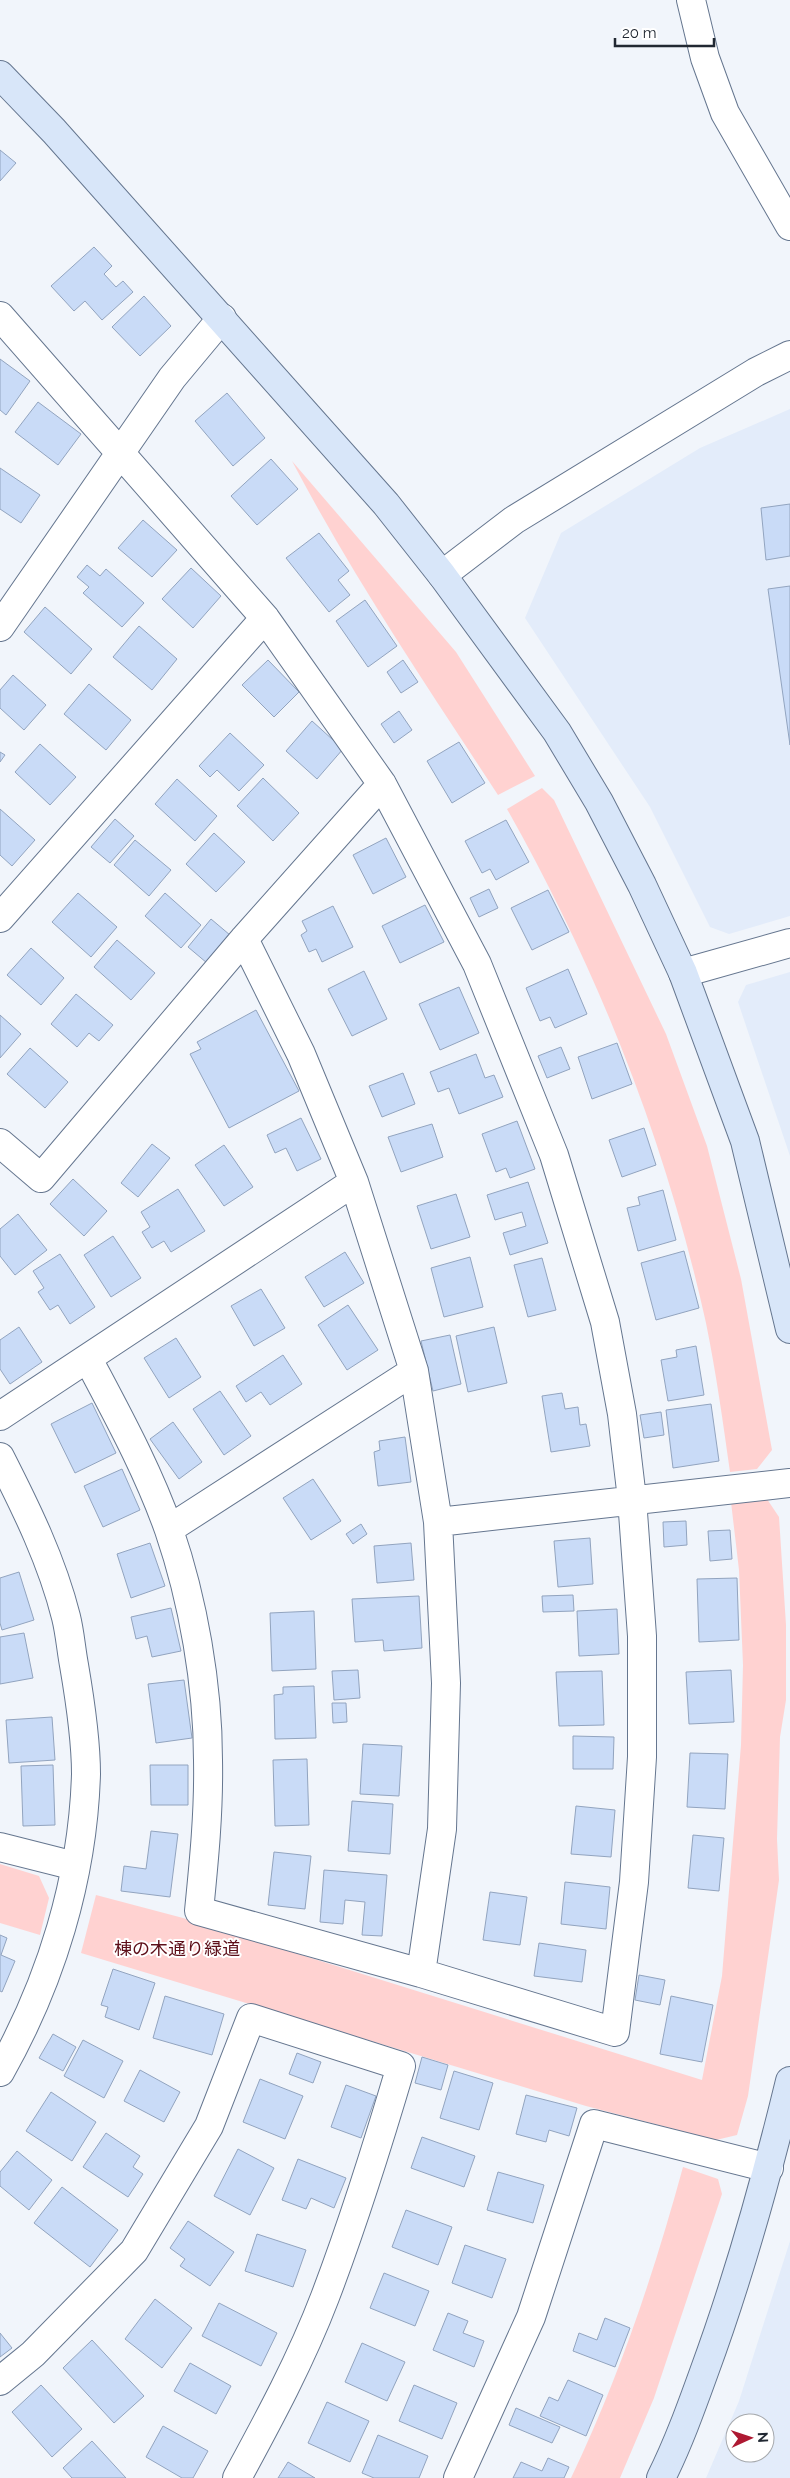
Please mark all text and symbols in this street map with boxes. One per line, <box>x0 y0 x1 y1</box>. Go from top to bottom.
scale bar <box>615 15 714 47</box>
text: 20 m <box>622 24 657 42</box>
park label: 棟の木通り緑道 <box>114 1938 240 1959</box>
north arrow <box>725 2413 775 2463</box>
text: N <box>755 2432 771 2443</box>

